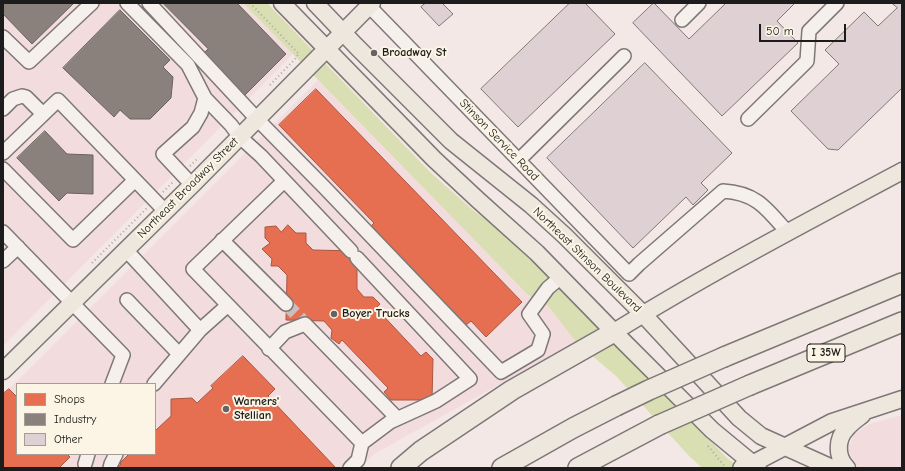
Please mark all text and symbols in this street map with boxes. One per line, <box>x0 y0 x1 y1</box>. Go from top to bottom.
scale bar <box>761 16 848 42</box>
text: 50 m <box>766 24 794 38</box>
place label: Broadway St <box>382 46 446 60</box>
marker: Broadway St <box>369 48 379 58</box>
street label: Stinson Service Road <box>456 96 542 184</box>
street label: Northeast Broadway Street <box>134 134 242 242</box>
street label: Northeast Stinson Boulevard <box>530 204 644 316</box>
place label: Boyer Trucks <box>342 307 410 321</box>
marker: Boyer Trucks <box>329 309 339 319</box>
road number: I 35W <box>807 344 845 362</box>
legend <box>16 383 156 455</box>
text: Shops <box>54 392 85 406</box>
place label: Warners' Stellian <box>234 395 279 423</box>
marker: Warners' Stellian <box>221 404 231 414</box>
text: Industry <box>54 412 96 426</box>
text: Other <box>54 432 82 446</box>

